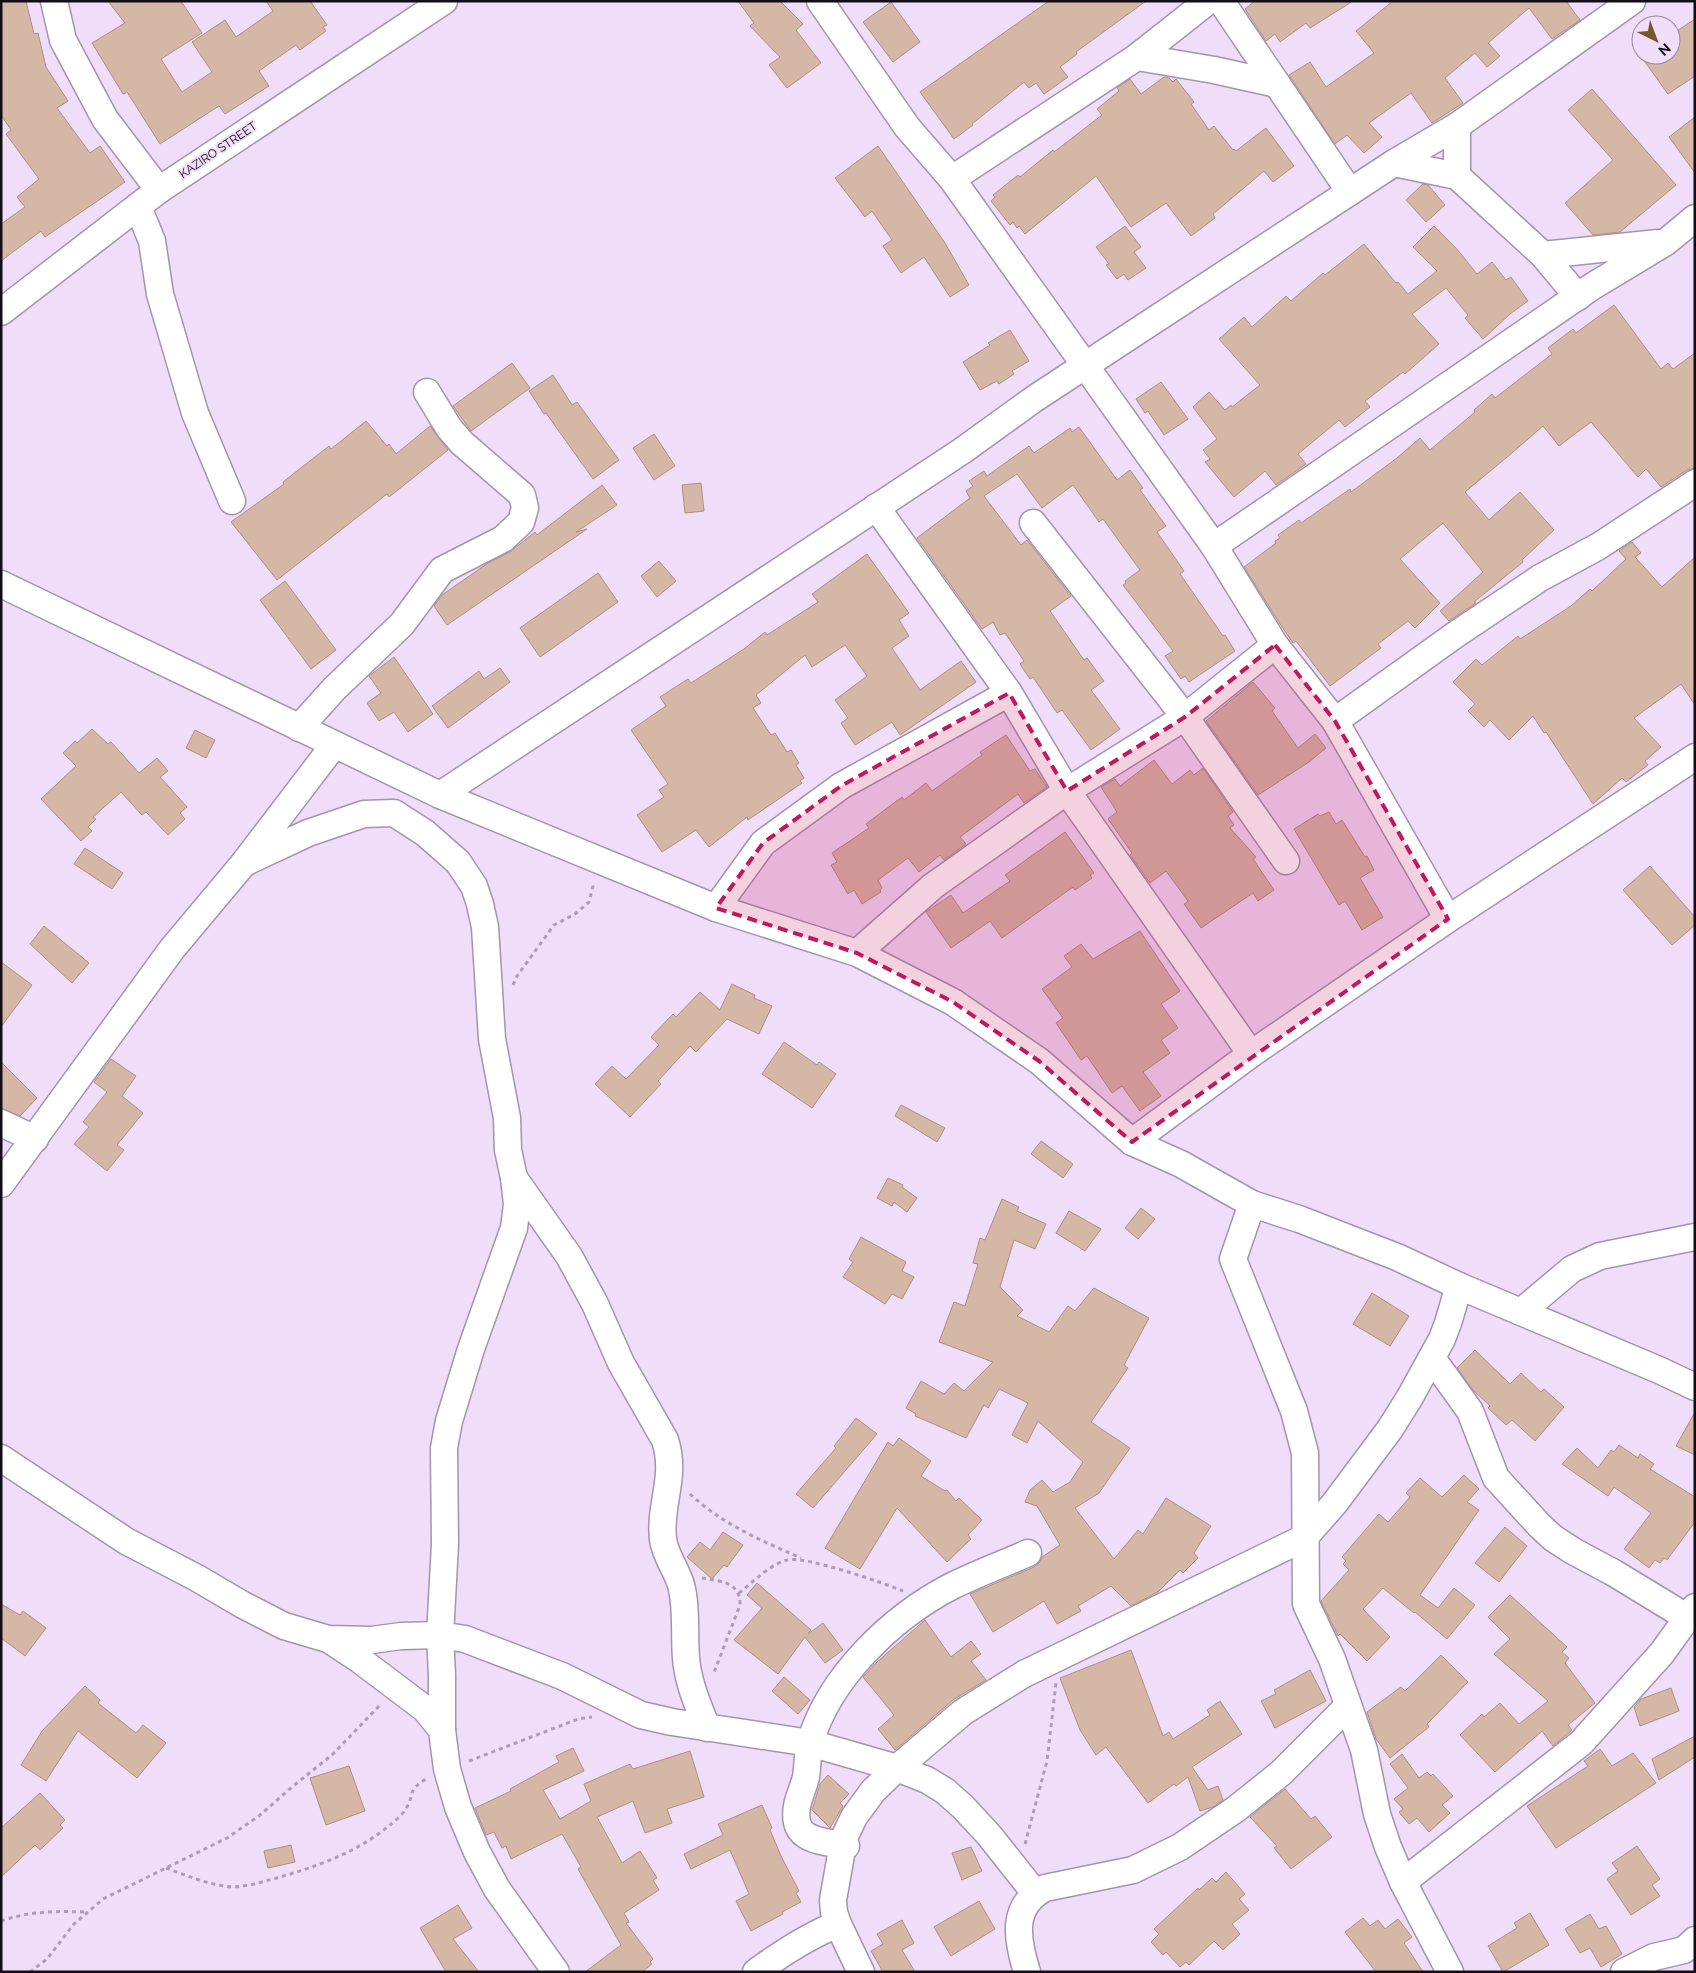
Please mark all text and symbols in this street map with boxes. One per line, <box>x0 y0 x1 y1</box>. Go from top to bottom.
north arrow <box>1631 15 1681 65</box>
text: N <box>1655 40 1674 59</box>
street label: KAZIRO STREET <box>177 118 260 181</box>

